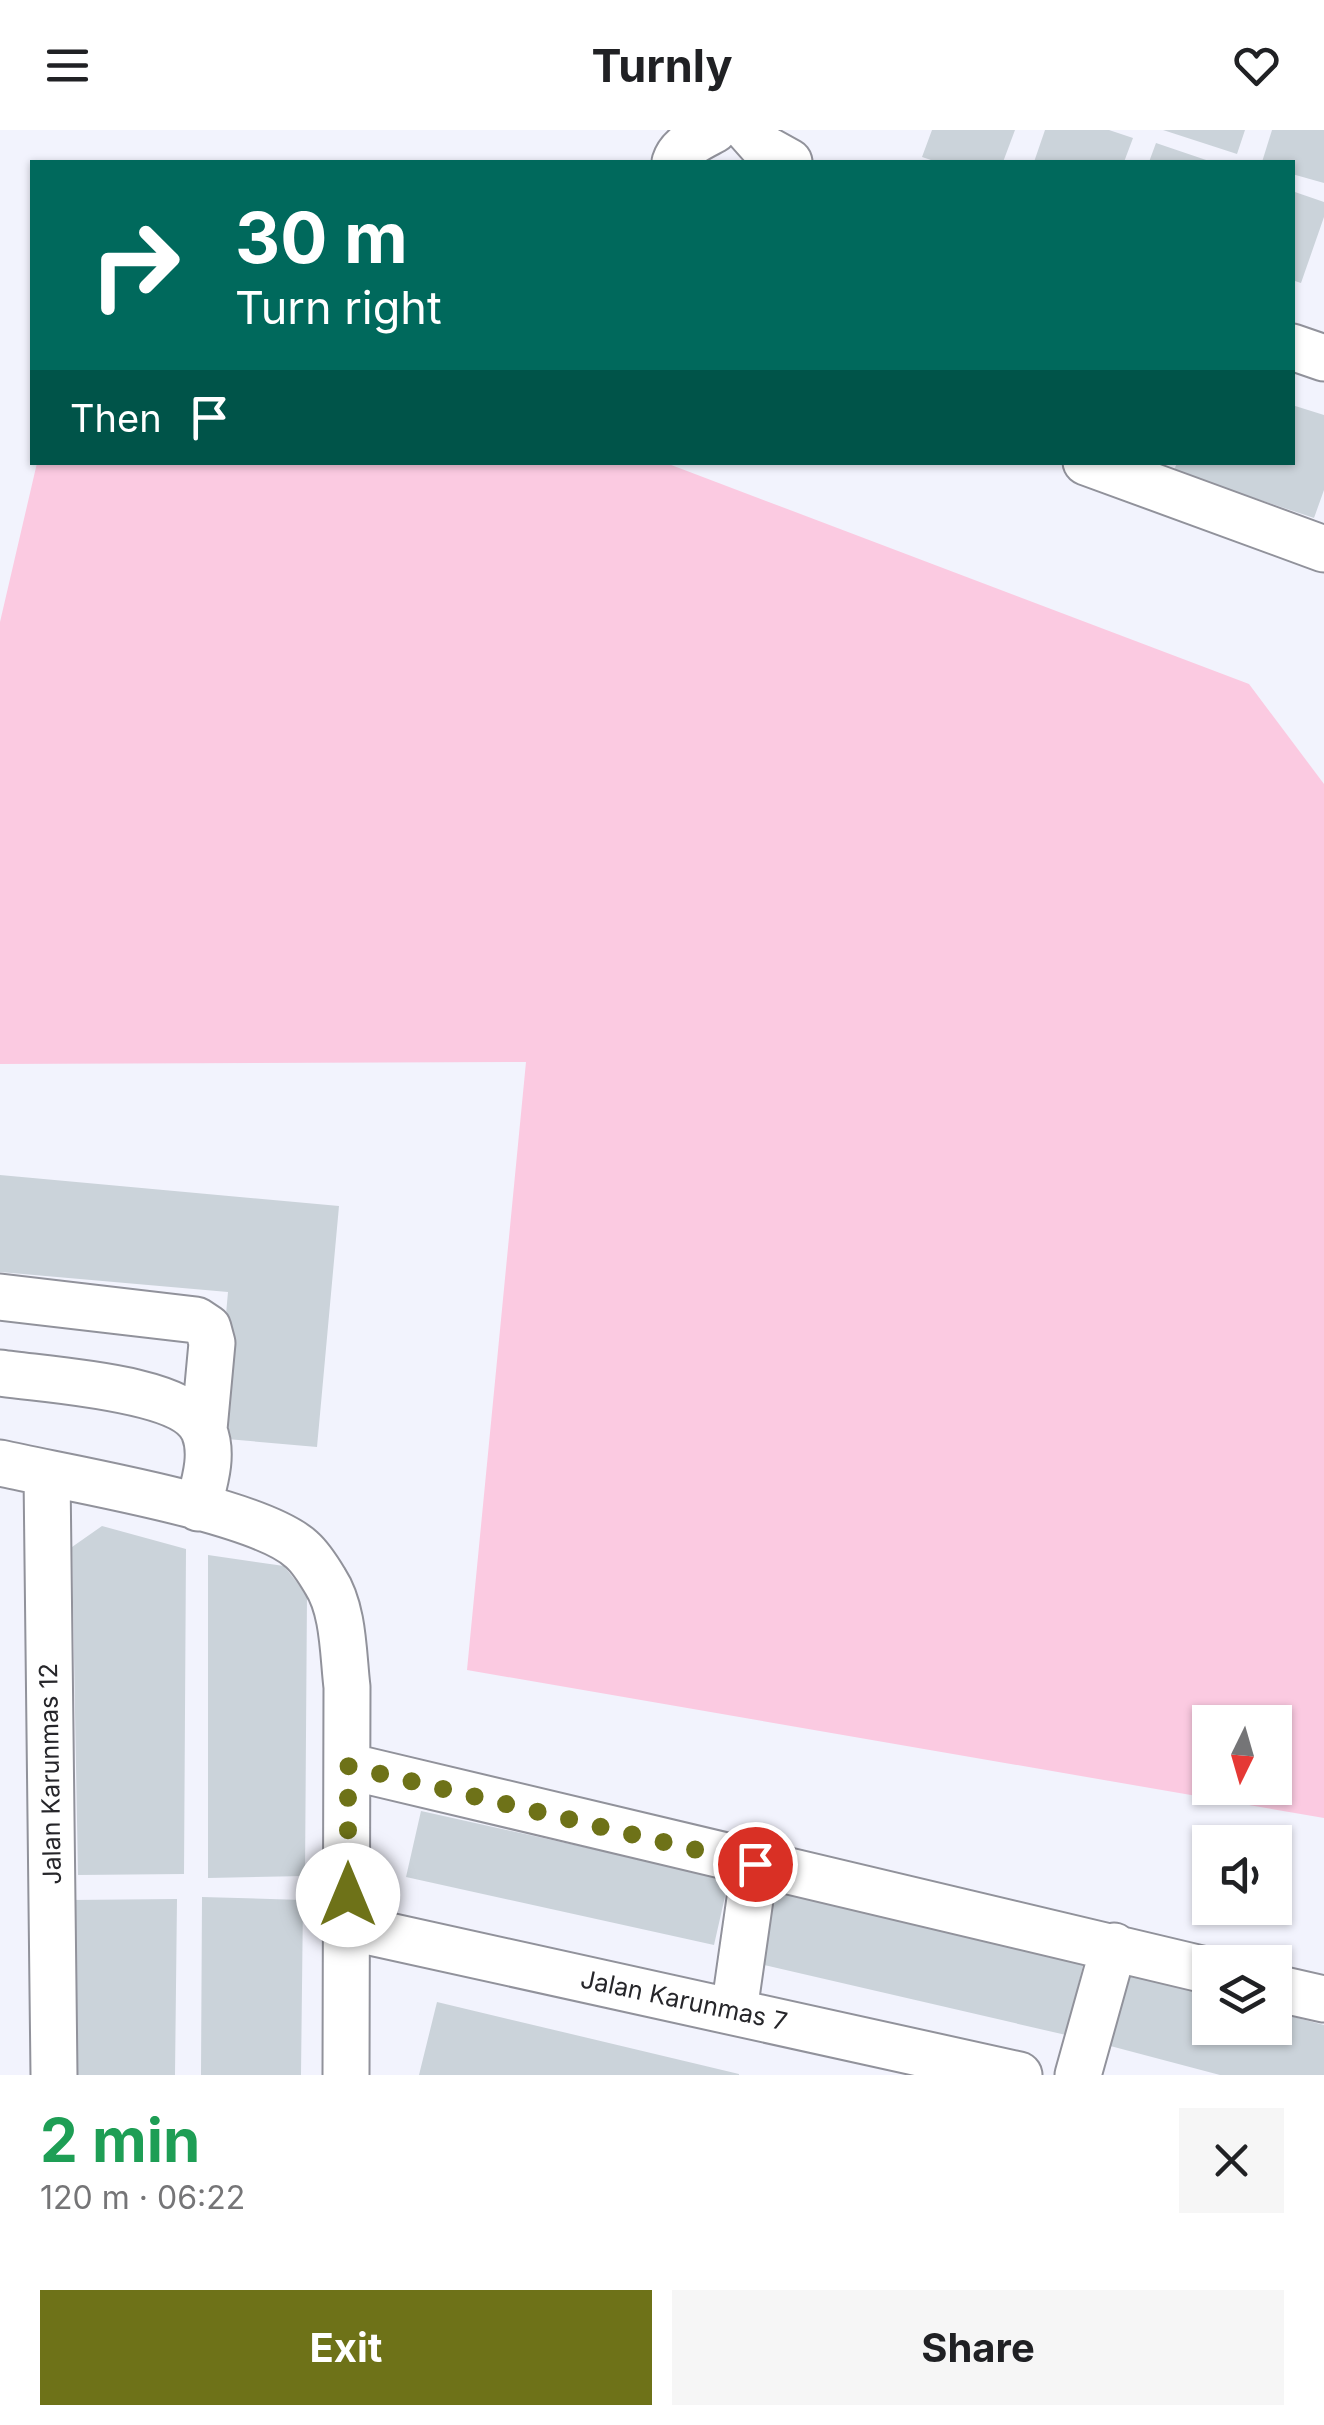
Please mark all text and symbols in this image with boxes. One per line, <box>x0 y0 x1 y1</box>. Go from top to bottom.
icon: menu <box>40 38 95 93</box>
text: Turnly <box>591 38 733 93</box>
icon: heart <box>1229 38 1284 93</box>
text: 30 m <box>235 195 408 280</box>
icon: right <box>70 200 200 330</box>
text: Turn right <box>235 280 442 335</box>
icon: arrive <box>182 390 237 445</box>
text: Then <box>70 395 162 441</box>
street label: Jalan Karunmas 12 <box>33 1663 67 1885</box>
north arrow <box>1192 1705 1292 1805</box>
map controls <box>1192 1705 1292 2045</box>
pin <box>713 1822 798 1907</box>
button: sound <box>1192 1825 1292 1925</box>
icon: arrive <box>728 1837 783 1892</box>
position arrow <box>296 1843 400 1947</box>
button: layers <box>1192 1945 1292 2045</box>
street label: Jalan Karunmas 7 <box>578 1963 790 2037</box>
text: 2 min <box>40 2104 200 2176</box>
button: close <box>1179 2108 1284 2213</box>
text: 120 m · 06:22 <box>40 2178 245 2217</box>
button: Exit <box>40 2290 652 2405</box>
button: Share <box>672 2290 1284 2405</box>

